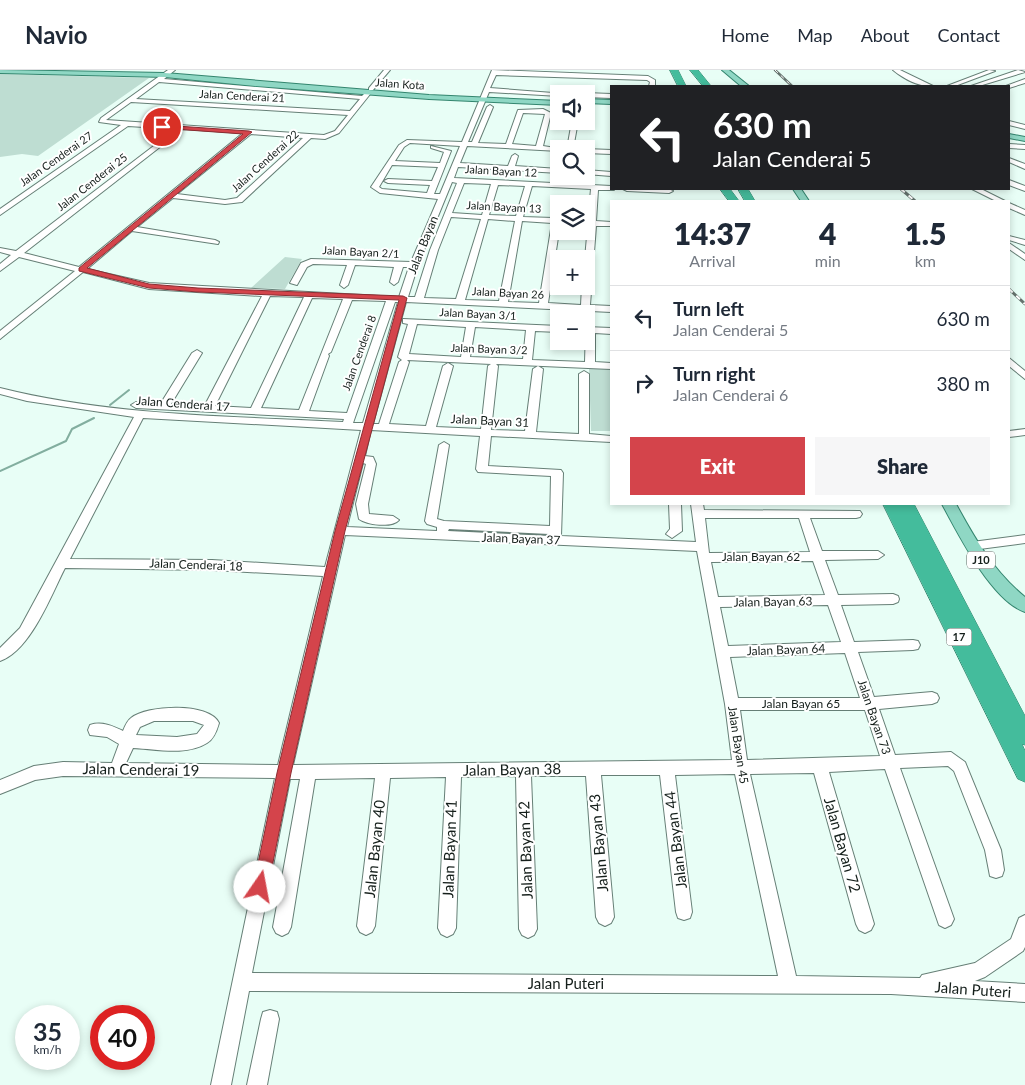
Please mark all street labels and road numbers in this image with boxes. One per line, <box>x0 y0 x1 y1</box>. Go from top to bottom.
street label: Jalan Kota <box>375 75 425 92</box>
street label: Jalan Cenderai 21 <box>199 87 285 104</box>
street label: Jalan Cenderai 22 <box>228 127 301 194</box>
street label: Jalan Cenderai 27 <box>17 129 95 188</box>
street label: Jalan Cenderai 25 <box>54 150 129 213</box>
street label: Jalan Bayan 12 <box>465 162 537 179</box>
street label: Jalan Bayam 13 <box>466 198 542 215</box>
street label: Jalan Bayan <box>404 213 441 276</box>
street label: Jalan Bayan 2/1 <box>322 243 400 260</box>
street label: Jalan Bayan 26 <box>472 284 544 301</box>
street label: Jalan Bayan 3/1 <box>439 305 517 322</box>
street label: Jalan Cenderai 8 <box>339 313 378 392</box>
street label: Jalan Bayan 3/2 <box>450 341 528 356</box>
street label: Jalan Cenderai 17 <box>136 393 230 414</box>
street label: Jalan Bayan 31 <box>450 411 530 430</box>
street label: Jalan Bayan 37 <box>481 530 561 547</box>
street label: Jalan Bayan 62 <box>722 549 800 564</box>
road number: J10 <box>967 552 995 568</box>
street label: Jalan Cenderai 18 <box>149 555 243 574</box>
street label: Jalan Bayan 63 <box>734 593 812 610</box>
road number: 17 <box>946 628 972 646</box>
street label: Jalan Bayan 64 <box>746 641 826 658</box>
street label: Jalan Bayan 73 <box>855 677 894 756</box>
street label: Jalan Bayan 65 <box>762 696 840 711</box>
street label: Jalan Bayan 45 <box>725 705 752 785</box>
street label: Jalan Cenderai 19 <box>82 759 200 779</box>
street label: Jalan Bayan 38 <box>463 759 561 779</box>
street label: Jalan Bayan 44 <box>660 790 690 890</box>
street label: Jalan Bayan 43 <box>585 793 611 893</box>
street label: Jalan Bayan 72 <box>821 795 865 894</box>
street label: Jalan Bayan 40 <box>360 799 388 899</box>
street label: Jalan Bayan 41 <box>438 800 460 898</box>
street label: Jalan Bayan 42 <box>514 801 536 899</box>
street label: Jalan Puteri <box>528 974 604 992</box>
street label: Jalan Puteri <box>934 977 1012 1001</box>

